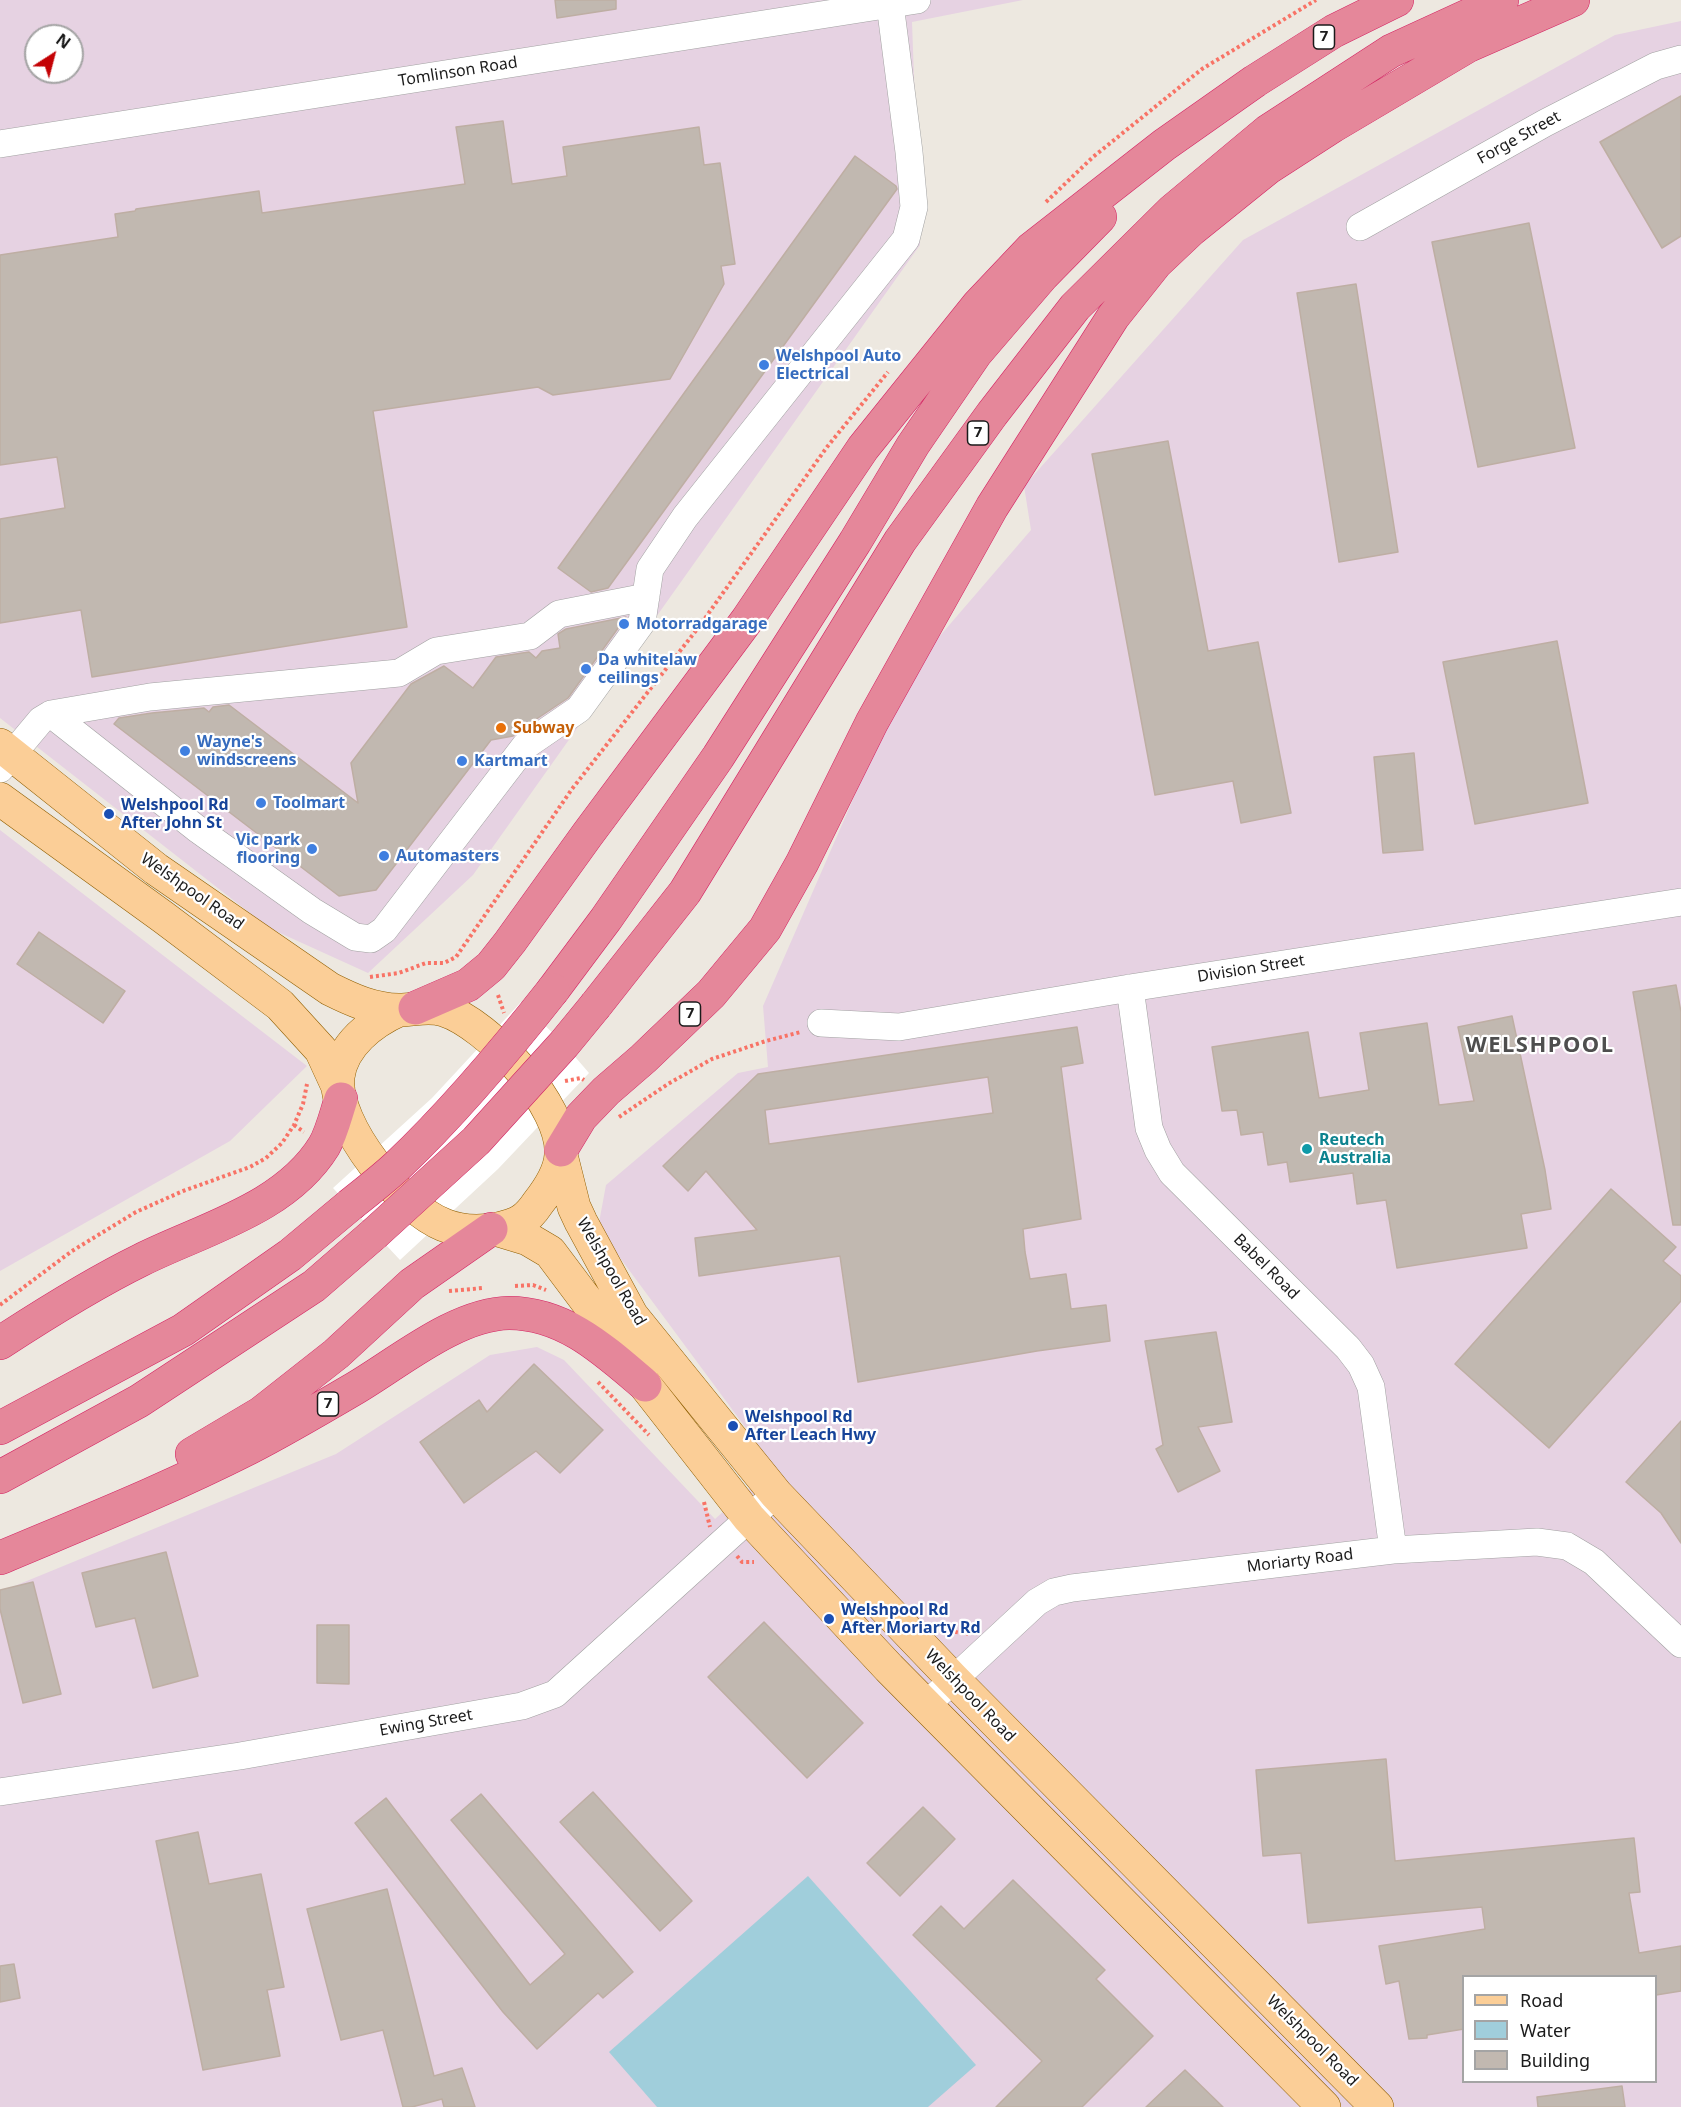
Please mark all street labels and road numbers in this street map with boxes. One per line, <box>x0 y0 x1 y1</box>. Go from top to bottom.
road number: 7 <box>1314 25 1334 49</box>
street label: Tomlinson Road <box>397 53 519 91</box>
street label: Forge Street <box>1474 107 1564 169</box>
road number: 7 <box>968 421 988 445</box>
street label: Welshpool Road <box>137 849 247 935</box>
street label: Division Street <box>1196 951 1306 987</box>
road number: 7 <box>680 1002 700 1026</box>
street label: Welshpool Road <box>572 1215 650 1329</box>
street label: Babel Road <box>1229 1230 1303 1304</box>
road number: 7 <box>318 1392 338 1416</box>
street label: Moriarty Road <box>1246 1545 1354 1577</box>
street label: Welshpool Road <box>921 1646 1019 1746</box>
street label: Ewing Street <box>378 1705 474 1741</box>
street label: Welshpool Road <box>1262 1991 1362 2091</box>

